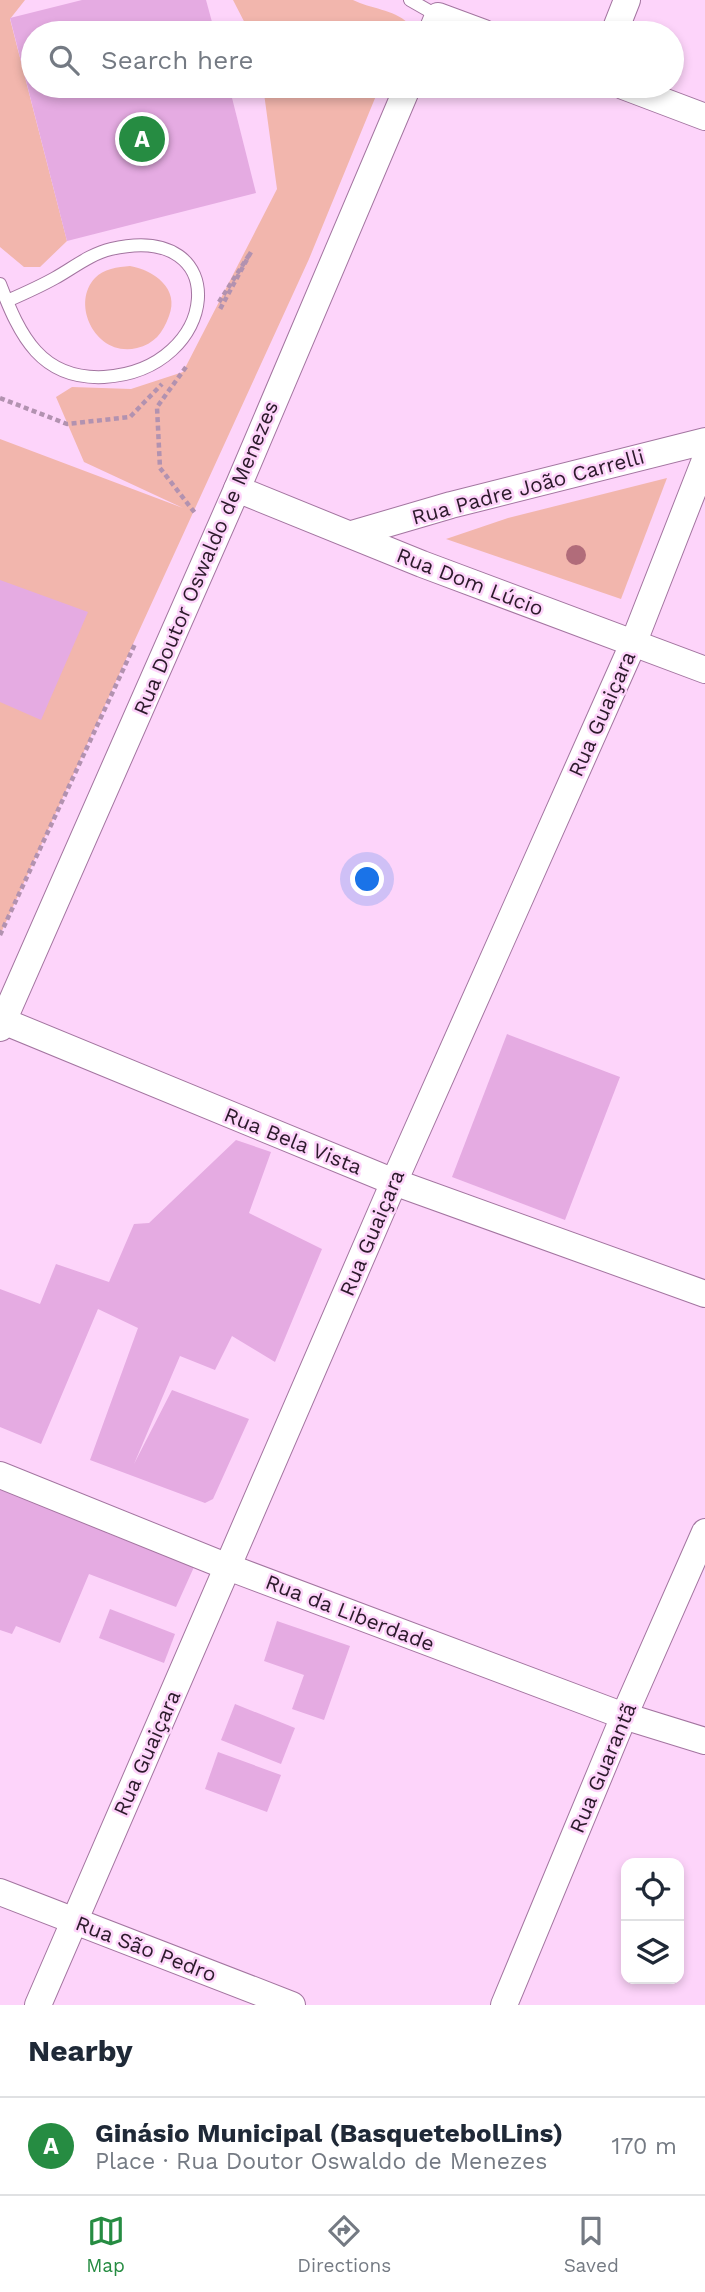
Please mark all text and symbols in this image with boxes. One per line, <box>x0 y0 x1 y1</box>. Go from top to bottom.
search box <box>21 21 684 98</box>
icon: search <box>45 41 83 79</box>
text: Search here <box>101 45 253 75</box>
pin: A <box>119 113 165 165</box>
street label: Rua Doutor Oswaldo de Menezes <box>128 397 283 719</box>
street label: Rua Padre João Carrelli <box>409 443 647 530</box>
street label: Rua Dom Lúcio <box>393 542 547 621</box>
street label: Rua Guaiçara <box>563 647 640 780</box>
your location <box>350 862 384 896</box>
street label: Rua Bela Vista <box>221 1102 366 1180</box>
street label: Rua Guaiçara <box>334 1166 409 1300</box>
street label: Rua da Liberdade <box>262 1569 438 1656</box>
street label: Rua Guaiçara <box>108 1686 185 1819</box>
street label: Rua Guarantã <box>564 1699 641 1837</box>
map controls <box>621 1858 684 1984</box>
button: locate <box>621 1858 684 1921</box>
street label: Rua São Pedro <box>72 1910 220 1987</box>
button: layers <box>621 1921 684 1984</box>
text: Nearby <box>28 2033 133 2068</box>
text: Ginásio Municipal (BasquetebolLins) <box>95 2118 563 2148</box>
text: A <box>43 2133 59 2160</box>
text: 170 m <box>612 2133 677 2160</box>
text: Place · Rua Doutor Oswaldo de Menezes <box>95 2148 547 2175</box>
tab: Map <box>86 2212 125 2277</box>
tab: Directions <box>297 2212 391 2277</box>
tab: Saved <box>564 2212 619 2277</box>

